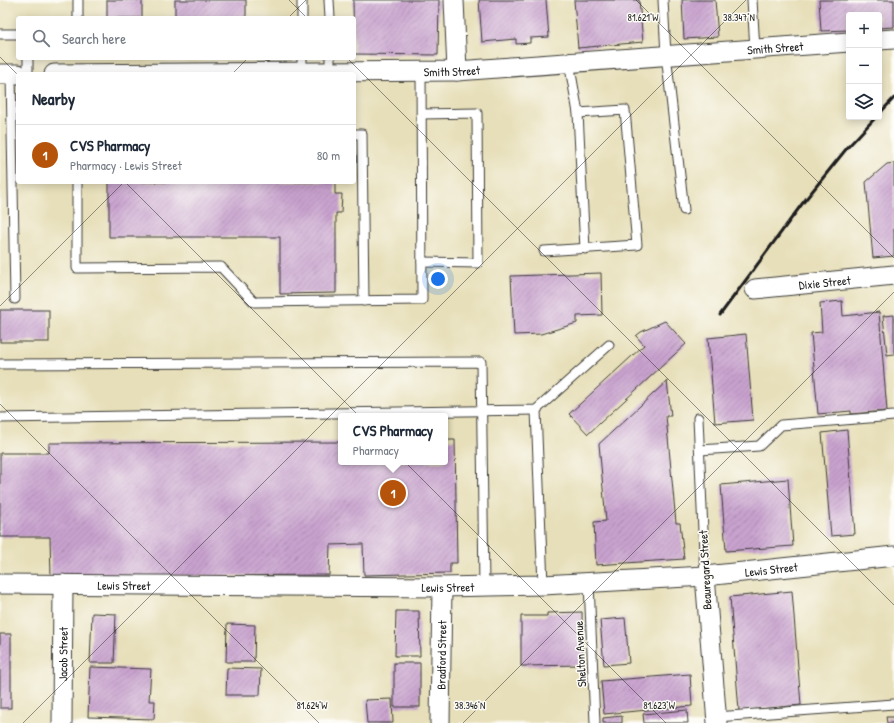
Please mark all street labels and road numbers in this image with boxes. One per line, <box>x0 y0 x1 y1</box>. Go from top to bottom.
street label: Smith Street <box>746 37 805 58</box>
street label: Smith Street <box>424 61 482 80</box>
street label: Dixie Street <box>798 271 852 293</box>
street label: Beauregard Street <box>694 529 716 610</box>
street label: Lewis Street <box>744 558 799 580</box>
street label: Lewis Street <box>97 576 151 594</box>
street label: Lewis Street <box>421 578 475 596</box>
street label: Bradford Street <box>432 619 450 690</box>
street label: Shelton Avenue <box>570 620 590 687</box>
street label: Jacob Street <box>54 626 71 681</box>

